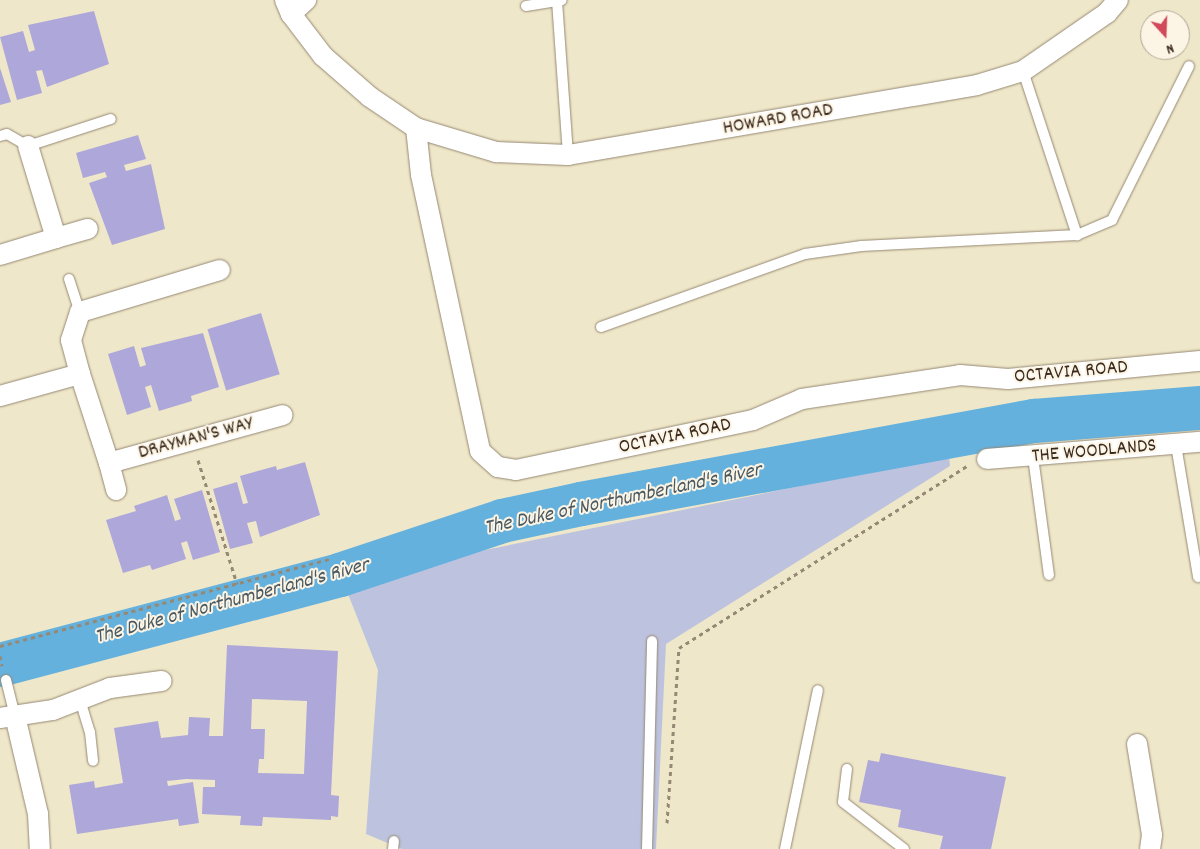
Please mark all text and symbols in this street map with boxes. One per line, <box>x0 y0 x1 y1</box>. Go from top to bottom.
north arrow <box>1140 10 1190 60</box>
text: N <box>1163 38 1176 59</box>
street label: HOWARD ROAD <box>721 99 835 141</box>
street label: OCTAVIA ROAD <box>1013 356 1129 390</box>
street label: DRAYMAN'S WAY <box>136 412 256 466</box>
street label: OCTAVIA ROAD <box>617 413 733 461</box>
street label: THE WOODLANDS <box>1031 435 1157 469</box>
water label: The Duke of Northumberland's River <box>482 458 764 542</box>
water label: The Duke of Northumberland's River <box>92 553 372 651</box>

